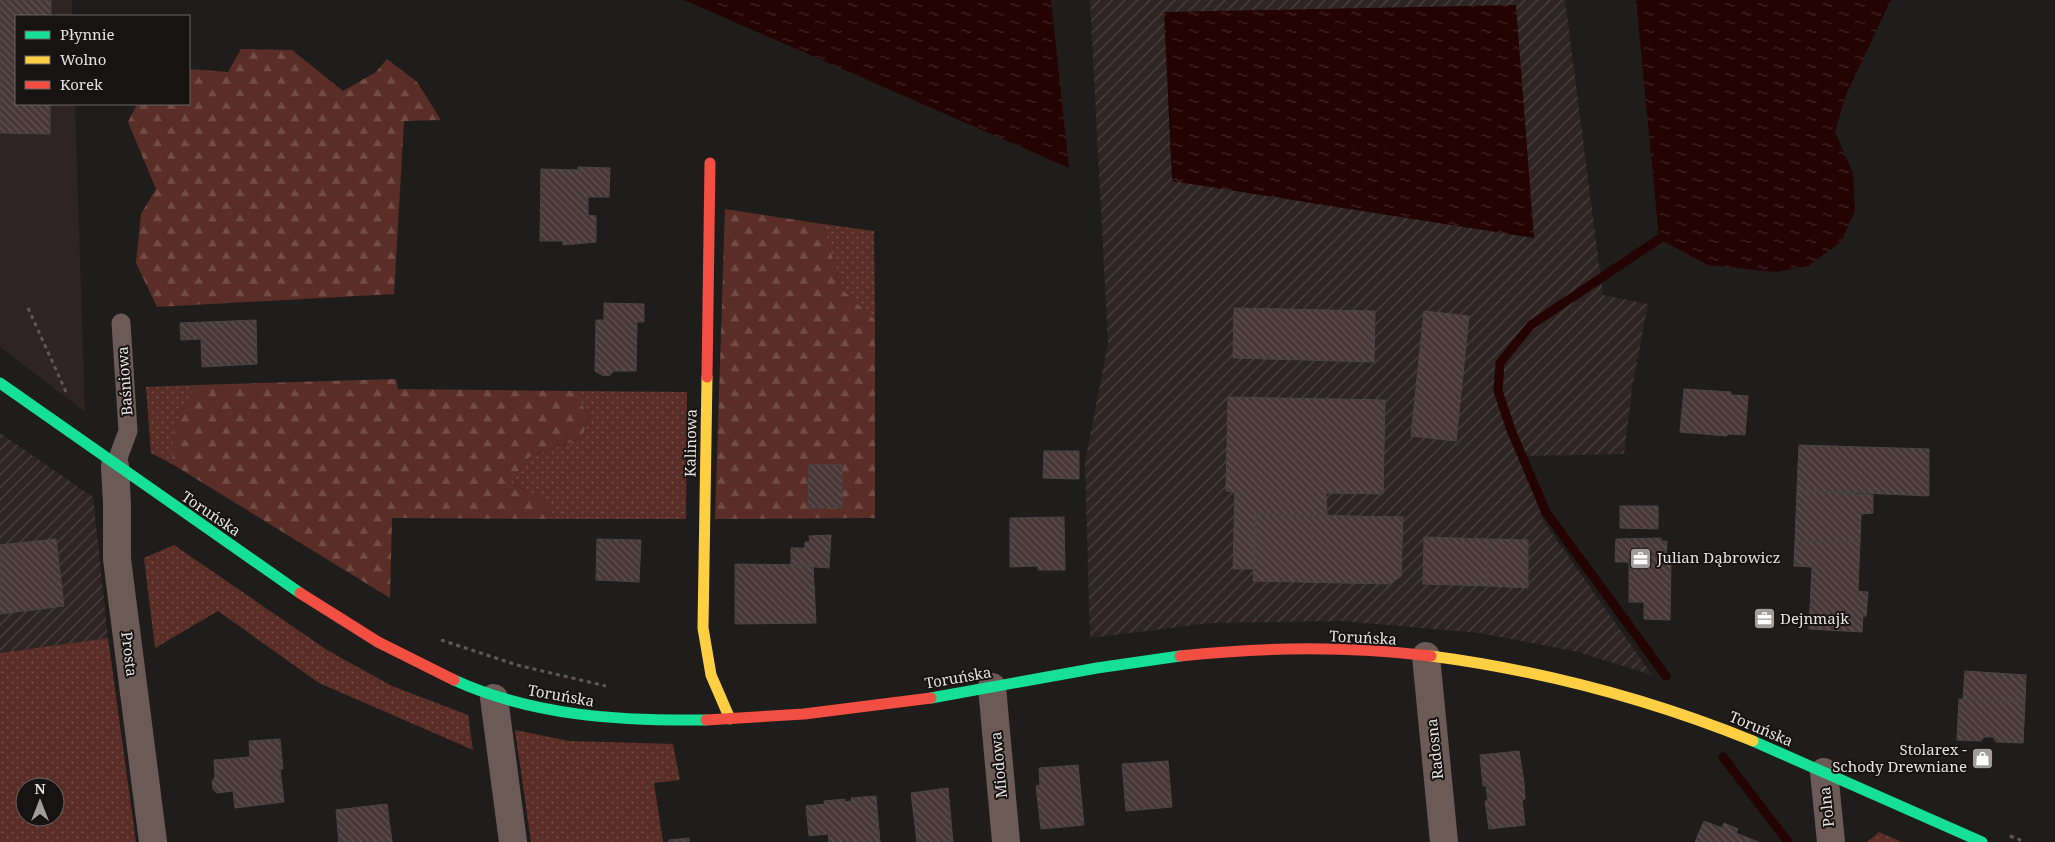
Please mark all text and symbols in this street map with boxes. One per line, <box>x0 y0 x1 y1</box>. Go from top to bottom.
legend <box>15 15 190 105</box>
text: Płynnie <box>60 24 115 44</box>
text: Wolno <box>60 49 106 69</box>
text: Korek <box>60 74 103 94</box>
street label: Baśniowa <box>112 346 136 416</box>
street label: Kalinowa <box>679 409 701 477</box>
street label: Toruńska <box>178 486 245 540</box>
office icon: Julian Dąbrowicz <box>1629 546 1653 570</box>
place label: Julian Dąbrowicz <box>1656 547 1780 567</box>
office icon: Dejnmajk <box>1752 607 1776 631</box>
place label: Dejnmajk <box>1780 608 1849 628</box>
street label: Toruńska <box>1329 625 1397 649</box>
street label: Prosta <box>117 630 143 678</box>
street label: Toruńska <box>923 661 993 693</box>
street label: Toruńska <box>526 679 596 711</box>
street label: Toruńska <box>1726 706 1796 750</box>
street label: Radosna <box>1421 718 1447 781</box>
street label: Miodowa <box>985 731 1011 799</box>
place label: Stolarex - Schody Drewniane <box>1832 739 1967 776</box>
shop icon: Stolarex - Schody Drewniane <box>1971 747 1995 771</box>
north arrow <box>15 777 65 827</box>
text: N <box>34 779 46 798</box>
street label: Polna <box>1814 786 1838 828</box>

